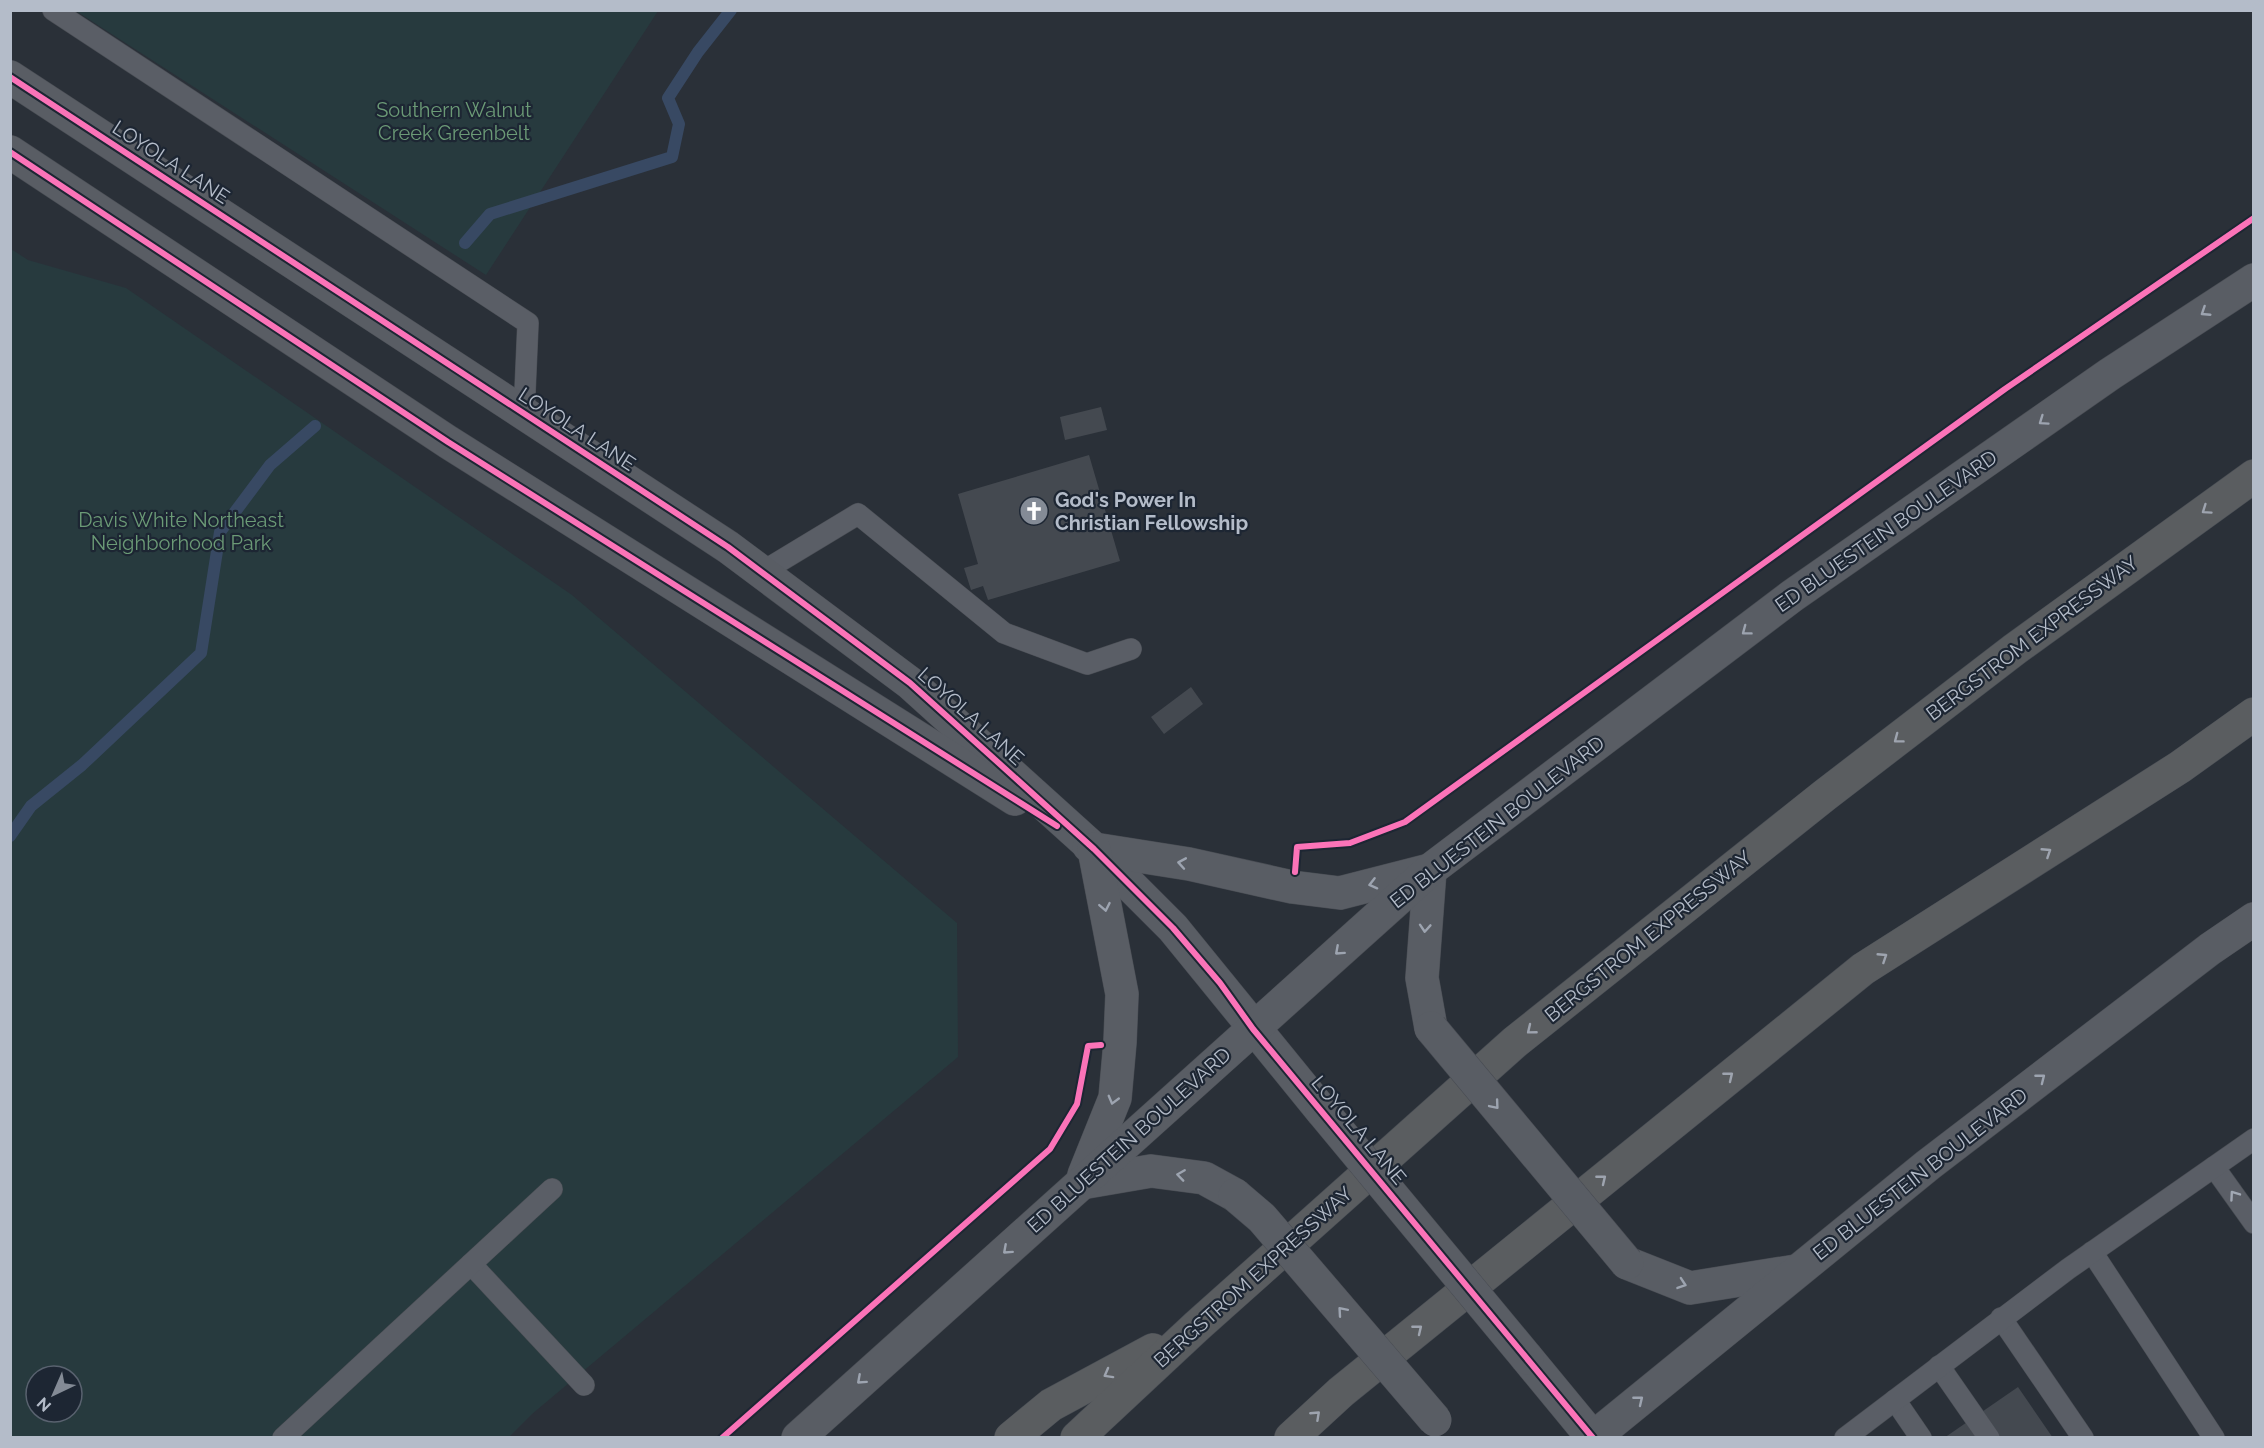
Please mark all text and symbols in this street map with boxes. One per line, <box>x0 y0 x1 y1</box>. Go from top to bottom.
park label: Southern Walnut Creek Greenbelt <box>376 98 532 145</box>
street label: LOYOLA LANE <box>108 115 234 209</box>
one-way arrow <box>2200 305 2211 316</box>
street label: LOYOLA LANE <box>514 382 640 476</box>
one-way arrow <box>2038 414 2049 425</box>
street label: ED BLUESTEIN BOULEVARD <box>1770 445 2002 617</box>
place label: God's Power In Christian Fellowship <box>1055 488 1248 535</box>
church icon: God's Power In Christian Fellowship <box>1018 495 1050 527</box>
one-way arrow <box>2201 503 2212 514</box>
park label: Davis White Northeast Neighborhood Park <box>78 508 284 555</box>
street label: BERGSTROM EXPRESSWAY <box>1921 550 2143 726</box>
one-way arrow <box>1741 624 1752 635</box>
street label: LOYOLA LANE <box>913 662 1029 770</box>
street label: ED BLUESTEIN BOULEVARD <box>1385 731 1609 913</box>
one-way arrow <box>1893 732 1904 743</box>
street label: BERGSTROM EXPRESSWAY <box>1540 845 1756 1027</box>
one-way arrow <box>2040 848 2051 859</box>
one-way arrow <box>1177 857 1187 870</box>
one-way arrow <box>1368 877 1378 890</box>
one-way arrow <box>1098 902 1111 912</box>
one-way arrow <box>1419 924 1432 933</box>
one-way arrow <box>1335 944 1346 955</box>
one-way arrow <box>1876 953 1887 964</box>
one-way arrow <box>1527 1022 1538 1033</box>
street label: ED BLUESTEIN BOULEVARD <box>1022 1042 1236 1238</box>
street label: LOYOLA LANE <box>1307 1071 1411 1189</box>
one-way arrow <box>1722 1073 1733 1084</box>
one-way arrow <box>2035 1075 2046 1086</box>
street label: ED BLUESTEIN BOULEVARD <box>1808 1083 2032 1265</box>
one-way arrow <box>1108 1094 1120 1105</box>
one-way arrow <box>1488 1098 1499 1109</box>
one-way arrow <box>1177 1170 1186 1182</box>
one-way arrow <box>1595 1175 1606 1186</box>
street label: BERGSTROM EXPRESSWAY <box>1149 1181 1357 1373</box>
one-way arrow <box>2230 1191 2241 1202</box>
one-way arrow <box>1003 1243 1013 1254</box>
one-way arrow <box>1676 1277 1687 1290</box>
one-way arrow <box>1338 1307 1349 1318</box>
one-way arrow <box>1412 1325 1423 1336</box>
north arrow <box>24 1364 84 1424</box>
one-way arrow <box>1104 1367 1115 1378</box>
one-way arrow <box>858 1373 868 1384</box>
text: N <box>33 1393 55 1416</box>
one-way arrow <box>1632 1397 1643 1408</box>
one-way arrow <box>1309 1411 1320 1422</box>

